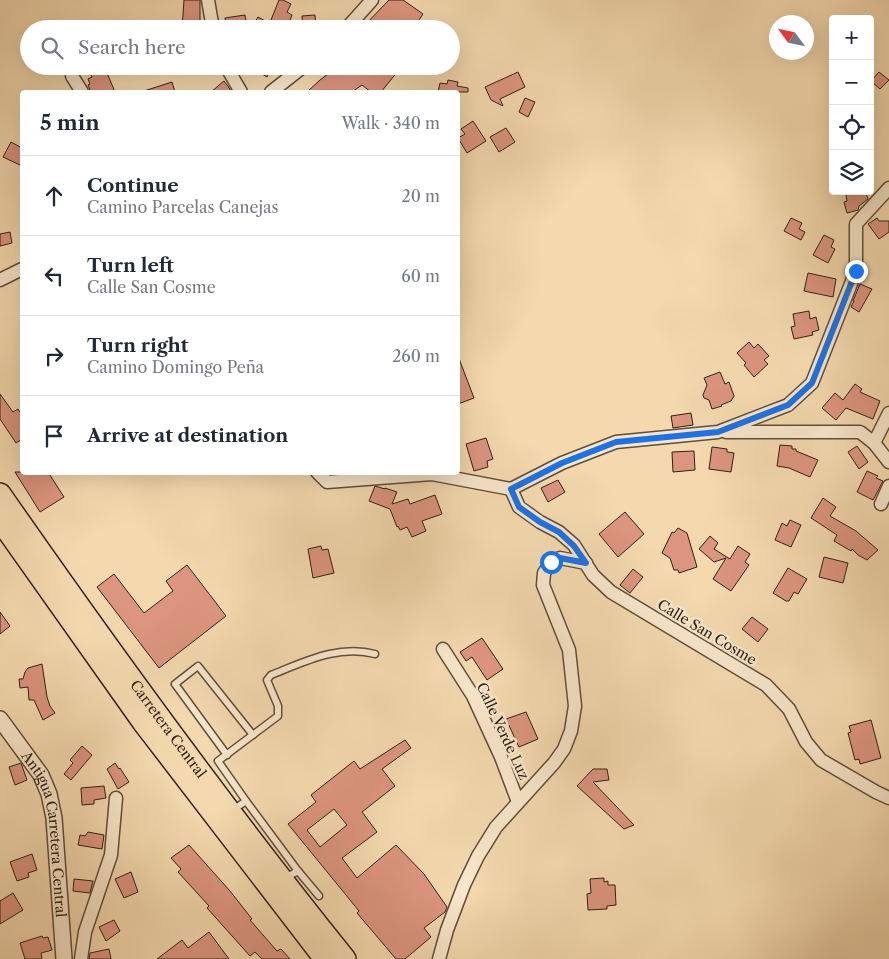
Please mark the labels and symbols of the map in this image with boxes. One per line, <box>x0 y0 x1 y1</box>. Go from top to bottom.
north arrow <box>769 15 814 60</box>
route end <box>845 260 868 283</box>
route start <box>540 551 563 574</box>
street label: Calle San Cosme <box>654 595 760 669</box>
street label: Carretera Central <box>126 677 210 781</box>
street label: Calle Verde Luz <box>473 680 533 782</box>
street label: Antigua Carretera Central <box>17 747 70 918</box>

